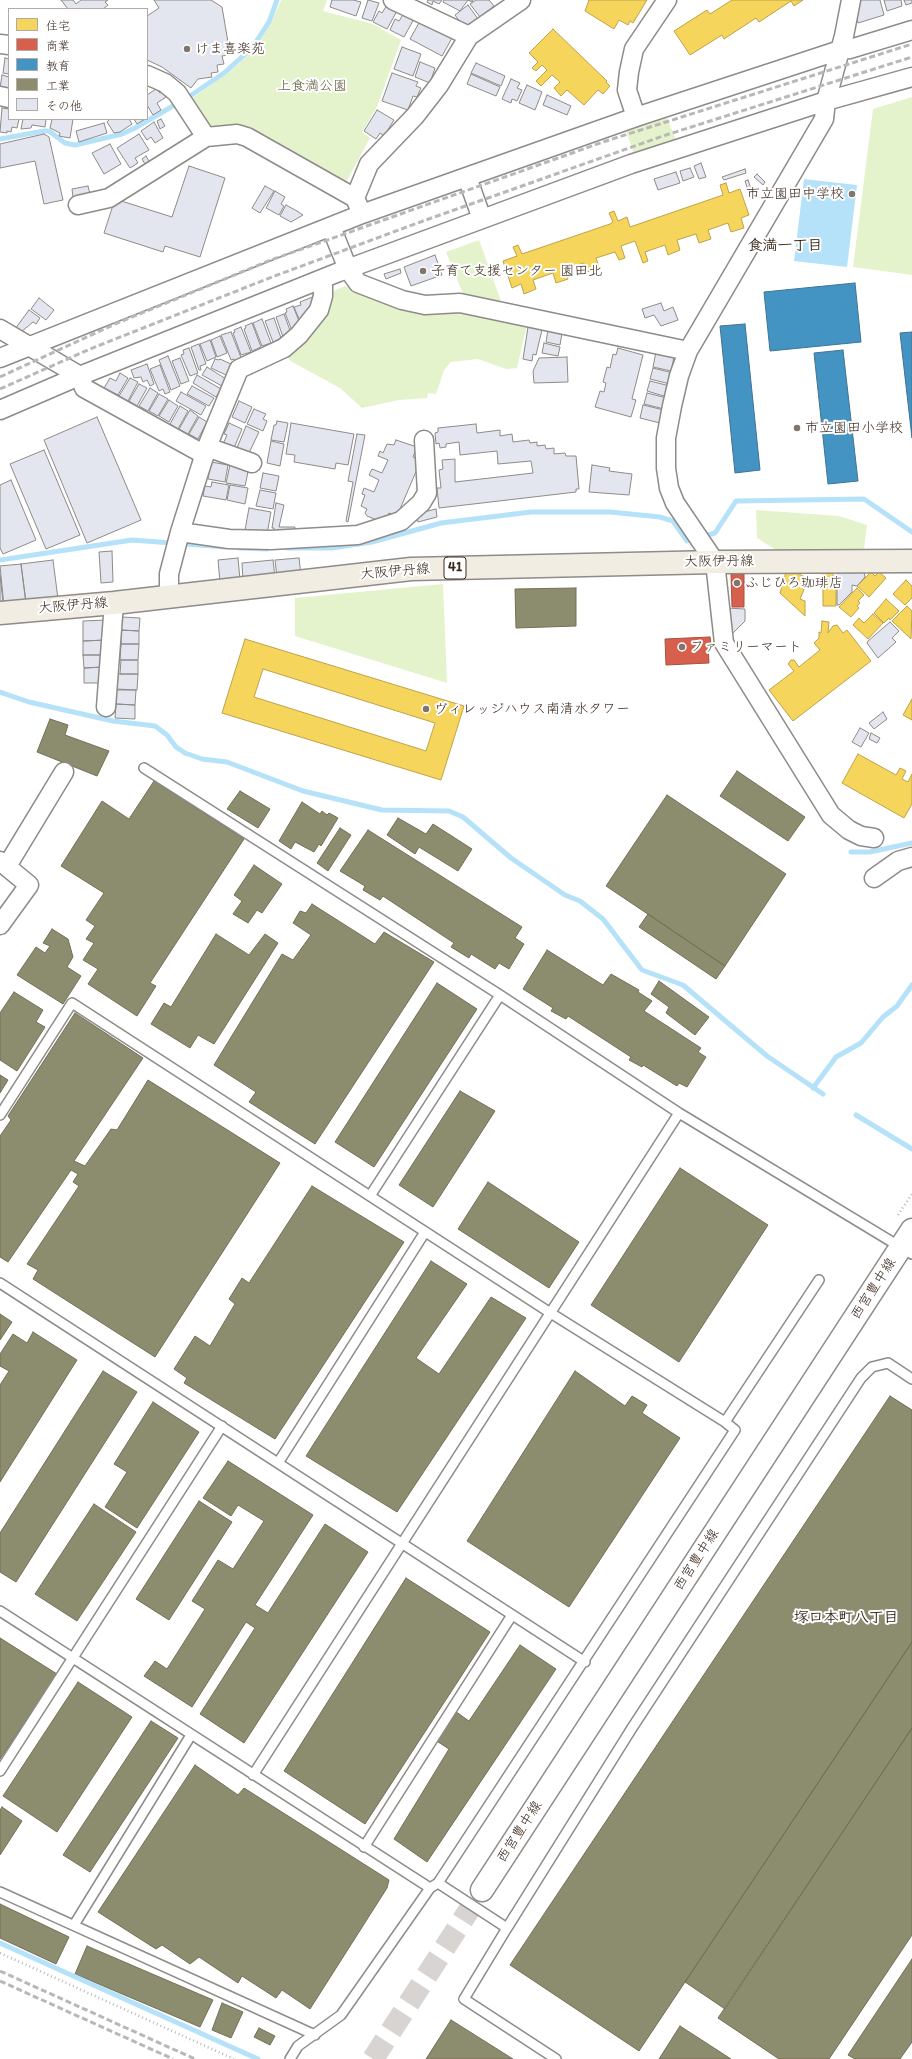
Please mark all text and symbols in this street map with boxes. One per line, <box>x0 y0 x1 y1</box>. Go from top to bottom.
legend <box>8 8 148 120</box>
text: 住宅 <box>46 19 70 33</box>
text: 商業 <box>46 39 70 53</box>
place label: けま喜楽苑 <box>195 41 265 57</box>
marker: けま喜楽苑 <box>182 44 192 54</box>
text: 教育 <box>46 59 70 73</box>
park label: 上食満公園 <box>277 78 347 94</box>
text: 工業 <box>46 79 70 93</box>
text: その他 <box>46 99 82 113</box>
place label: 市立園田中学校 <box>746 186 844 202</box>
marker: 市立園田中学校 <box>847 189 857 199</box>
district label: 食満一丁目 <box>748 237 822 255</box>
place label: 子育て支援センター 園田北 <box>431 263 602 279</box>
marker: 子育て支援センター 園田北 <box>418 266 428 276</box>
place label: 市立園田小学校 <box>805 420 903 436</box>
marker: 市立園田小学校 <box>792 423 802 433</box>
street label: 大阪伊丹線 <box>684 553 754 571</box>
road number: 41 <box>444 557 466 579</box>
street label: 大阪伊丹線 <box>359 561 431 583</box>
place label: ふじひろ珈琲店 <box>745 575 843 591</box>
marker: ふじひろ珈琲店 <box>732 578 742 588</box>
street label: 大阪伊丹線 <box>37 595 109 617</box>
place label: ファミリーマート <box>690 639 802 655</box>
marker: ファミリーマート <box>677 642 687 652</box>
place label: ヴィレッジハウス南清水タワー <box>434 701 630 717</box>
marker: ヴィレッジハウス南清水タワー <box>421 704 431 714</box>
street label: 西宮豊中線 <box>848 1255 900 1323</box>
street label: 西宮豊中線 <box>671 1526 723 1594</box>
district label: 塚口本町八丁目 <box>794 1609 898 1627</box>
street label: 西宮豊中線 <box>494 1798 546 1866</box>

